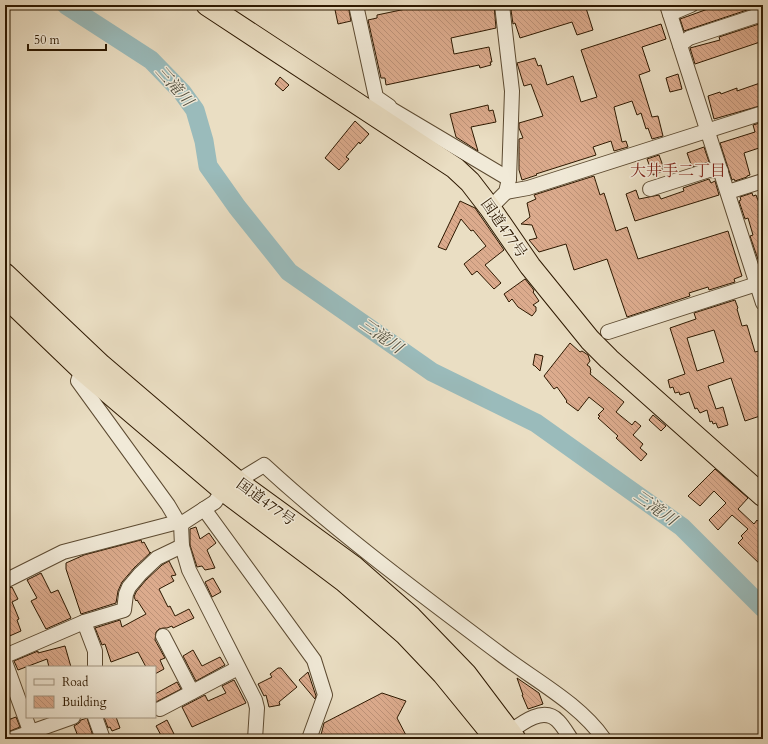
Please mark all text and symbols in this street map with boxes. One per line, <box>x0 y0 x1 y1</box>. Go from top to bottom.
scale bar <box>28 26 106 52</box>
text: 50 m <box>34 32 61 48</box>
water label: 三滝川 <box>150 61 199 113</box>
district label: 大井手二丁目 <box>630 160 726 182</box>
street label: 国道477号 <box>476 194 532 262</box>
water label: 三滝川 <box>355 313 409 360</box>
street label: 国道477号 <box>233 474 299 530</box>
water label: 三滝川 <box>629 485 683 532</box>
legend <box>26 666 156 718</box>
text: Road <box>62 674 89 690</box>
text: Building <box>62 694 107 710</box>

